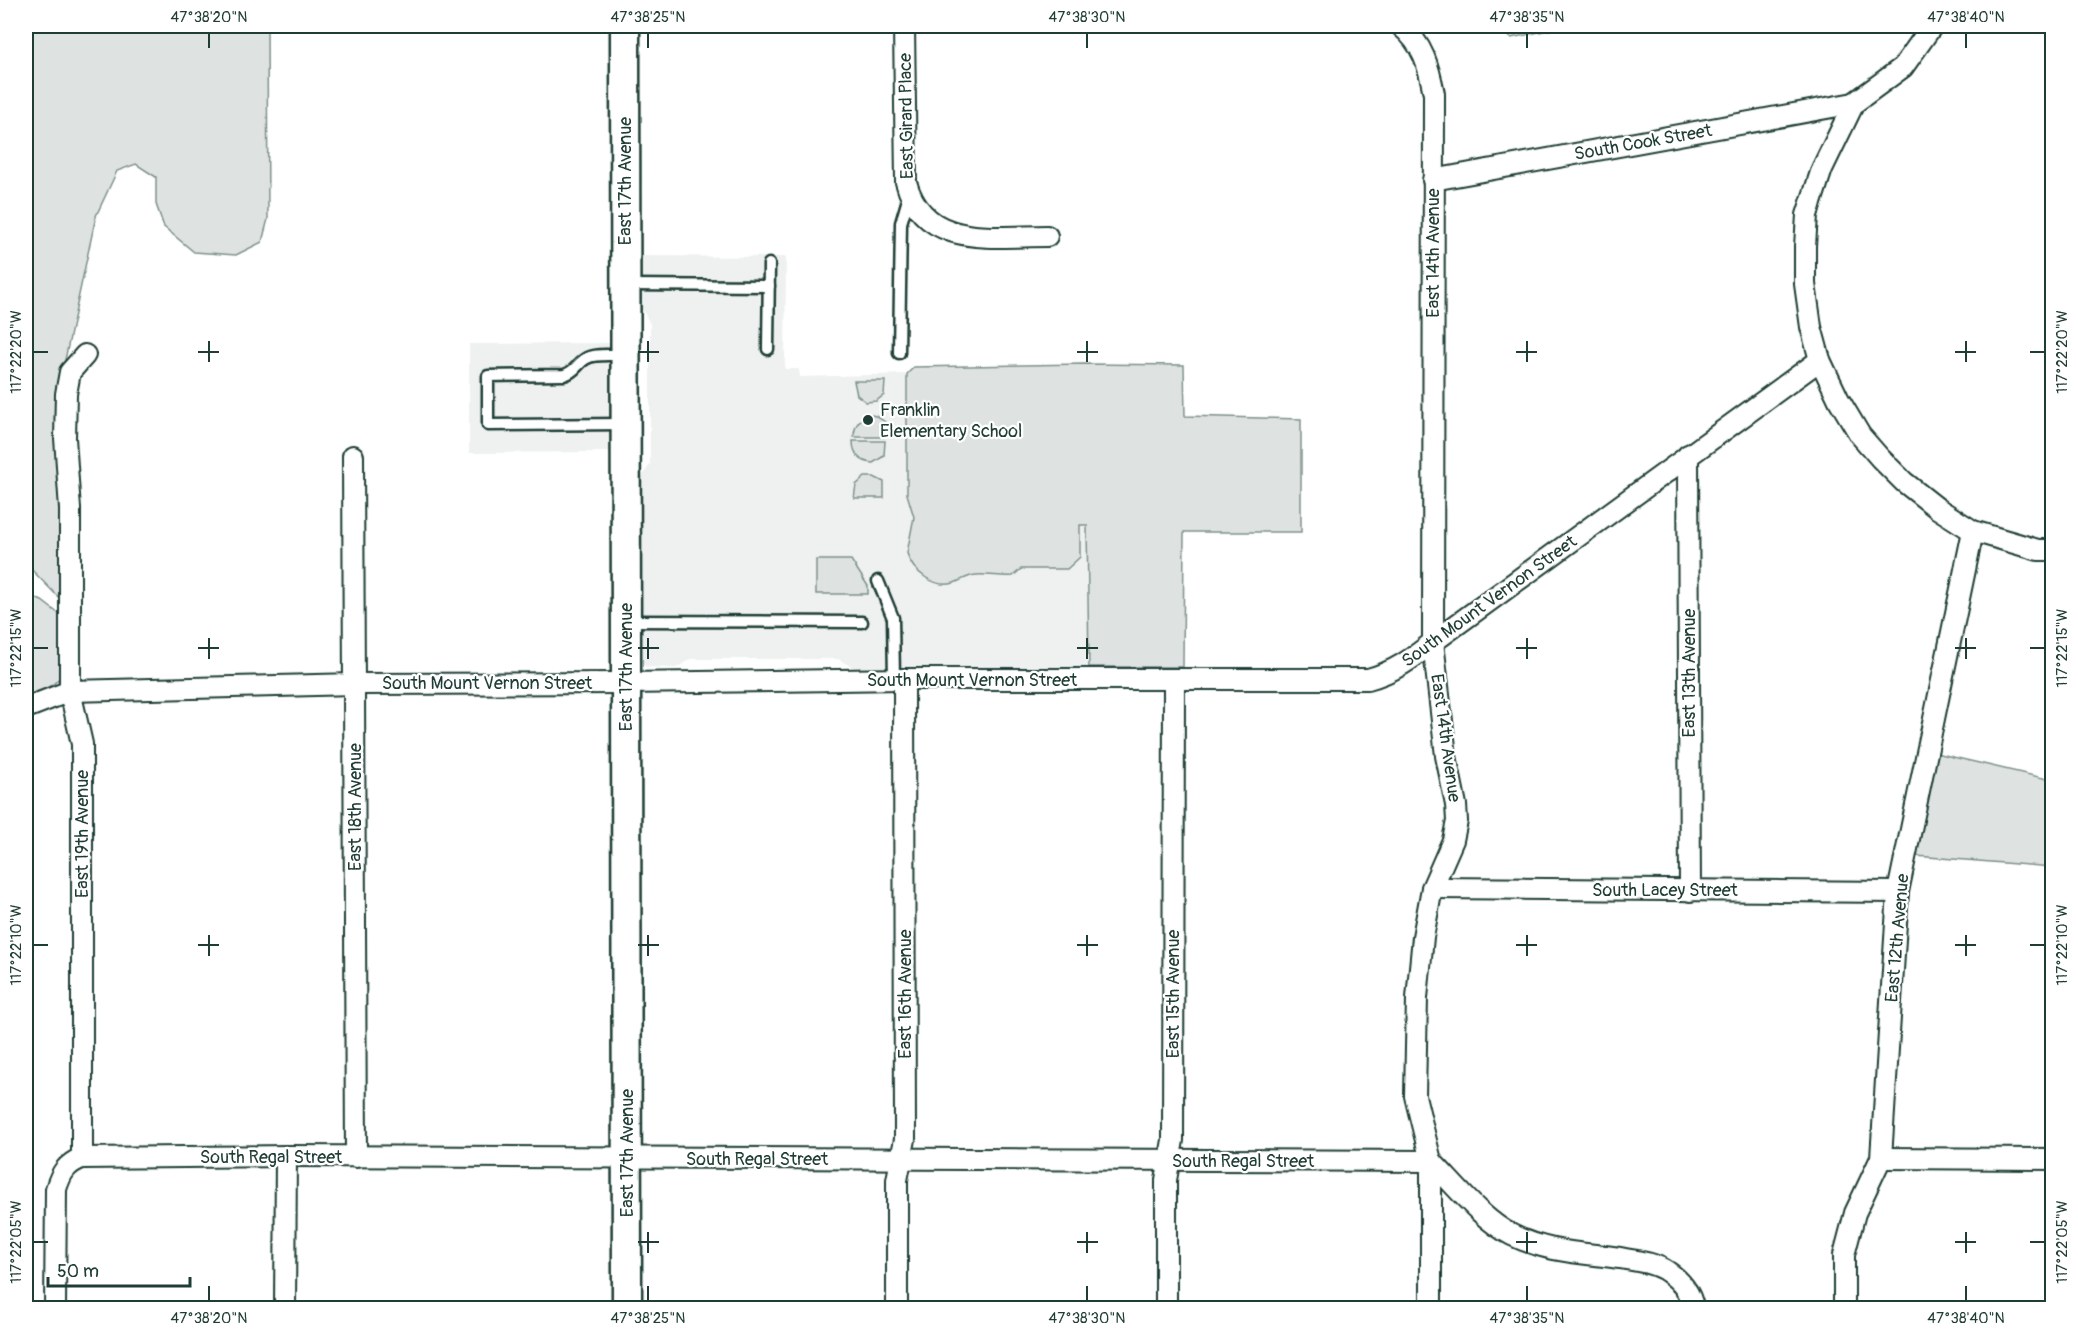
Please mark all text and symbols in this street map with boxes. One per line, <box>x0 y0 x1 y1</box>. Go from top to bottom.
text: 47°38'20"N <box>171 8 247 27</box>
text: 47°38'25"N <box>611 8 685 27</box>
text: 47°38'30"N <box>1049 8 1125 27</box>
text: 47°38'35"N <box>1490 8 1564 27</box>
text: 47°38'40"N <box>1927 8 2005 27</box>
street label: East Girard Place <box>894 53 919 179</box>
street label: East 17th Avenue <box>614 117 637 245</box>
street label: South Cook Street <box>1572 119 1714 166</box>
street label: East 14th Avenue <box>1422 188 1445 318</box>
text: 117°22'20"W <box>7 310 26 394</box>
text: 117°22'20"W <box>2053 310 2072 394</box>
place label: Franklin Elementary School <box>880 399 1022 443</box>
marker: Franklin Elementary School <box>861 413 875 427</box>
street label: South Mount Vernon Street <box>1397 530 1582 673</box>
street label: East 17th Avenue <box>615 603 638 731</box>
text: 117°22'15"W <box>7 608 26 687</box>
street label: East 13th Avenue <box>1678 608 1701 737</box>
text: 117°22'15"W <box>2053 608 2072 687</box>
street label: South Mount Vernon Street <box>867 669 1078 692</box>
street label: South Mount Vernon Street <box>382 672 593 695</box>
street label: East 14th Avenue <box>1425 672 1466 804</box>
street label: East 18th Avenue <box>344 743 367 871</box>
street label: East 19th Avenue <box>71 770 94 898</box>
street label: East 12th Avenue <box>1880 873 1915 1003</box>
street label: South Lacey Street <box>1592 879 1739 902</box>
text: 117°22'10"W <box>7 904 26 986</box>
text: 117°22'10"W <box>2053 904 2072 986</box>
street label: East 16th Avenue <box>894 929 917 1059</box>
street label: East 15th Avenue <box>1162 930 1185 1058</box>
street label: East 17th Avenue <box>616 1089 639 1217</box>
street label: South Regal Street <box>200 1146 343 1169</box>
street label: South Regal Street <box>686 1148 829 1171</box>
street label: South Regal Street <box>1172 1150 1315 1173</box>
text: 117°22'05"W <box>7 1200 26 1284</box>
text: 117°22'05"W <box>2053 1200 2072 1284</box>
scale bar <box>48 1250 190 1288</box>
text: 50 m <box>57 1260 99 1283</box>
text: 47°38'20"N <box>171 1309 247 1328</box>
text: 47°38'25"N <box>611 1309 685 1328</box>
text: 47°38'30"N <box>1049 1309 1125 1328</box>
text: 47°38'35"N <box>1490 1309 1564 1328</box>
text: 47°38'40"N <box>1927 1309 2005 1328</box>

